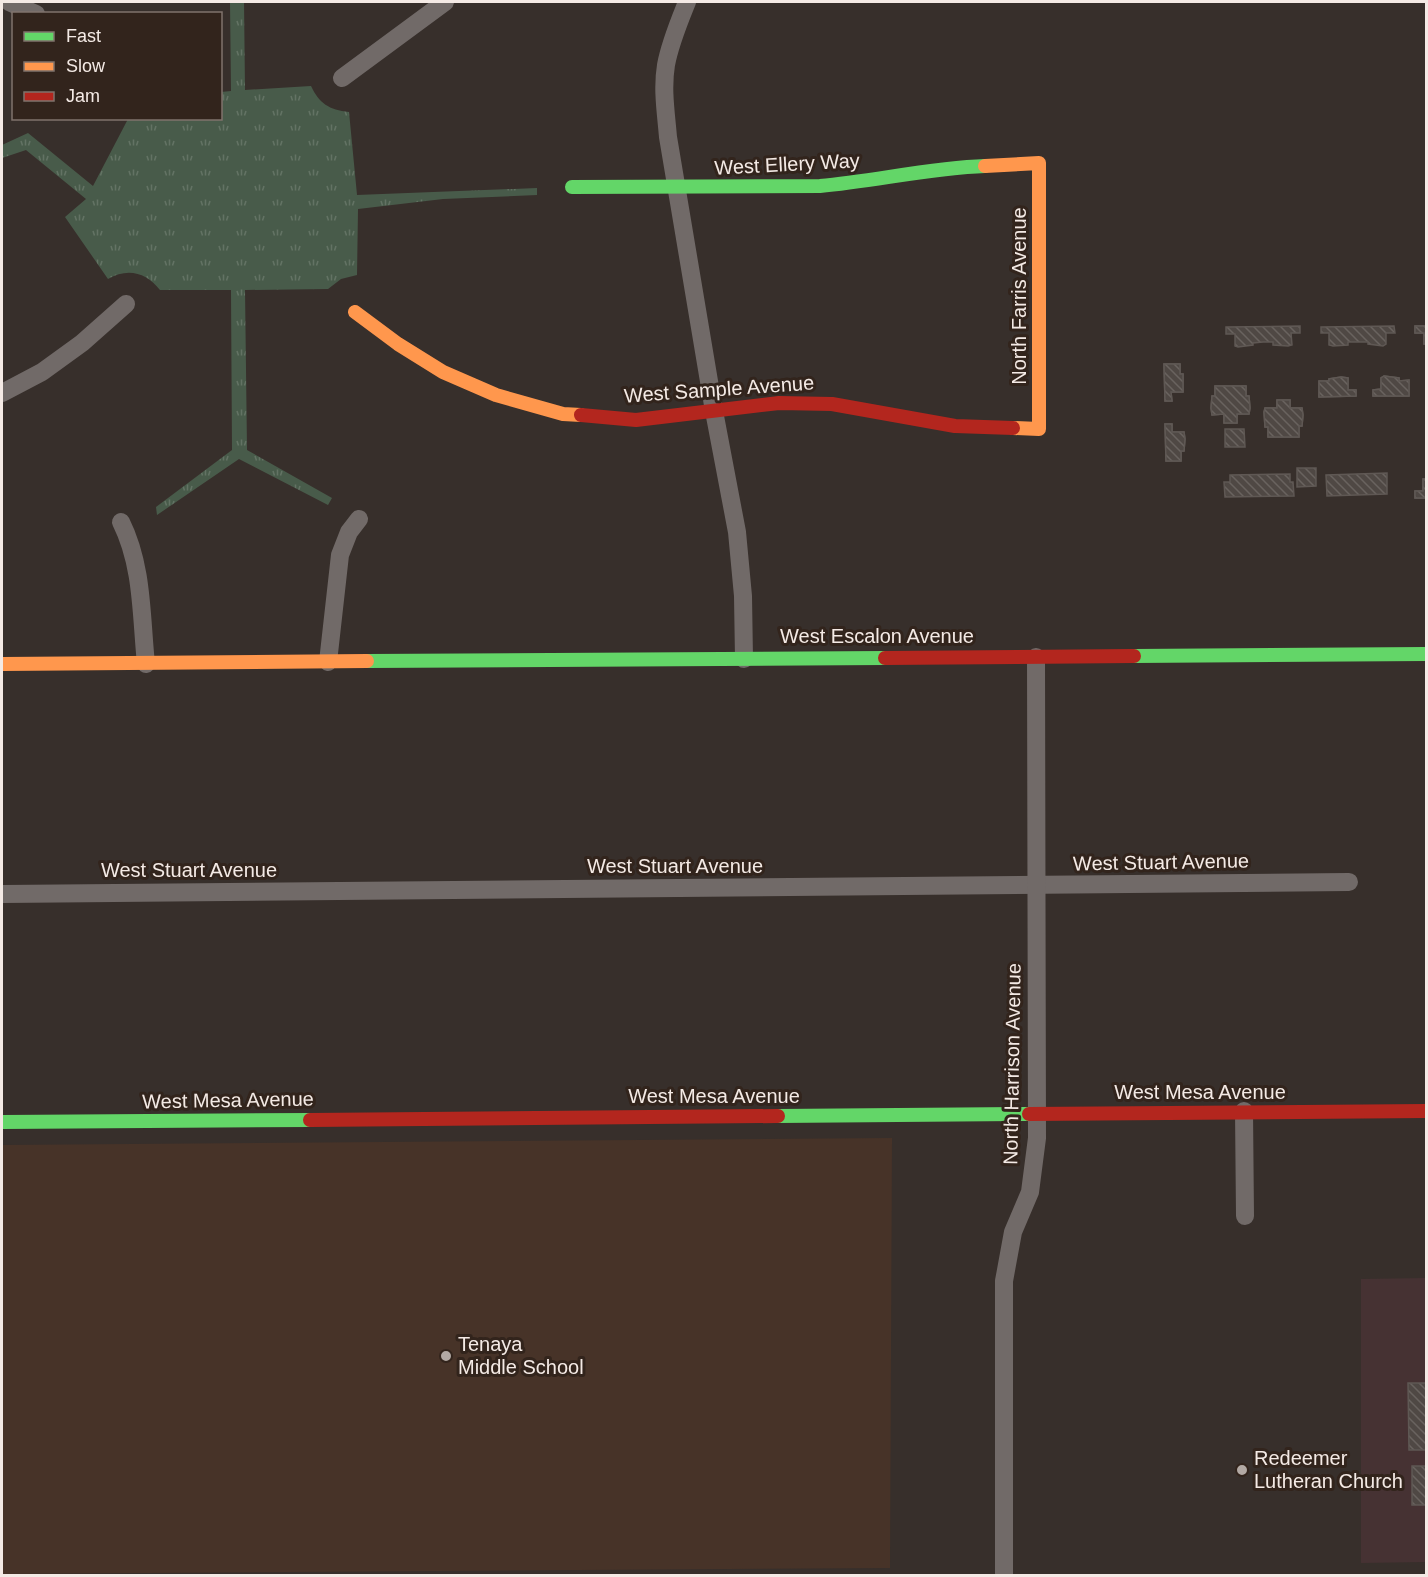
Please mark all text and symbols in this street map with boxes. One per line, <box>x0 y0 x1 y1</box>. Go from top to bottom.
legend <box>12 12 222 120</box>
text: Fast <box>66 26 101 46</box>
text: Slow <box>66 56 106 76</box>
text: Jam <box>66 86 100 106</box>
street label: West Ellery Way <box>714 149 860 179</box>
street label: North Farris Avenue <box>1008 207 1030 385</box>
street label: West Sample Avenue <box>623 371 815 407</box>
street label: West Escalon Avenue <box>780 625 974 647</box>
street label: West Stuart Avenue <box>1073 849 1249 875</box>
street label: West Stuart Avenue <box>587 855 763 877</box>
street label: West Stuart Avenue <box>101 859 277 881</box>
street label: North Harrison Avenue <box>999 963 1025 1165</box>
street label: West Mesa Avenue <box>1114 1081 1286 1103</box>
street label: West Mesa Avenue <box>628 1085 800 1107</box>
street label: West Mesa Avenue <box>142 1088 314 1112</box>
place label: Tenaya Middle School <box>458 1333 584 1378</box>
marker: Tenaya Middle School <box>439 1349 453 1363</box>
place label: Redeemer Lutheran Church <box>1254 1447 1403 1492</box>
marker: Redeemer Lutheran Church <box>1235 1463 1249 1477</box>

